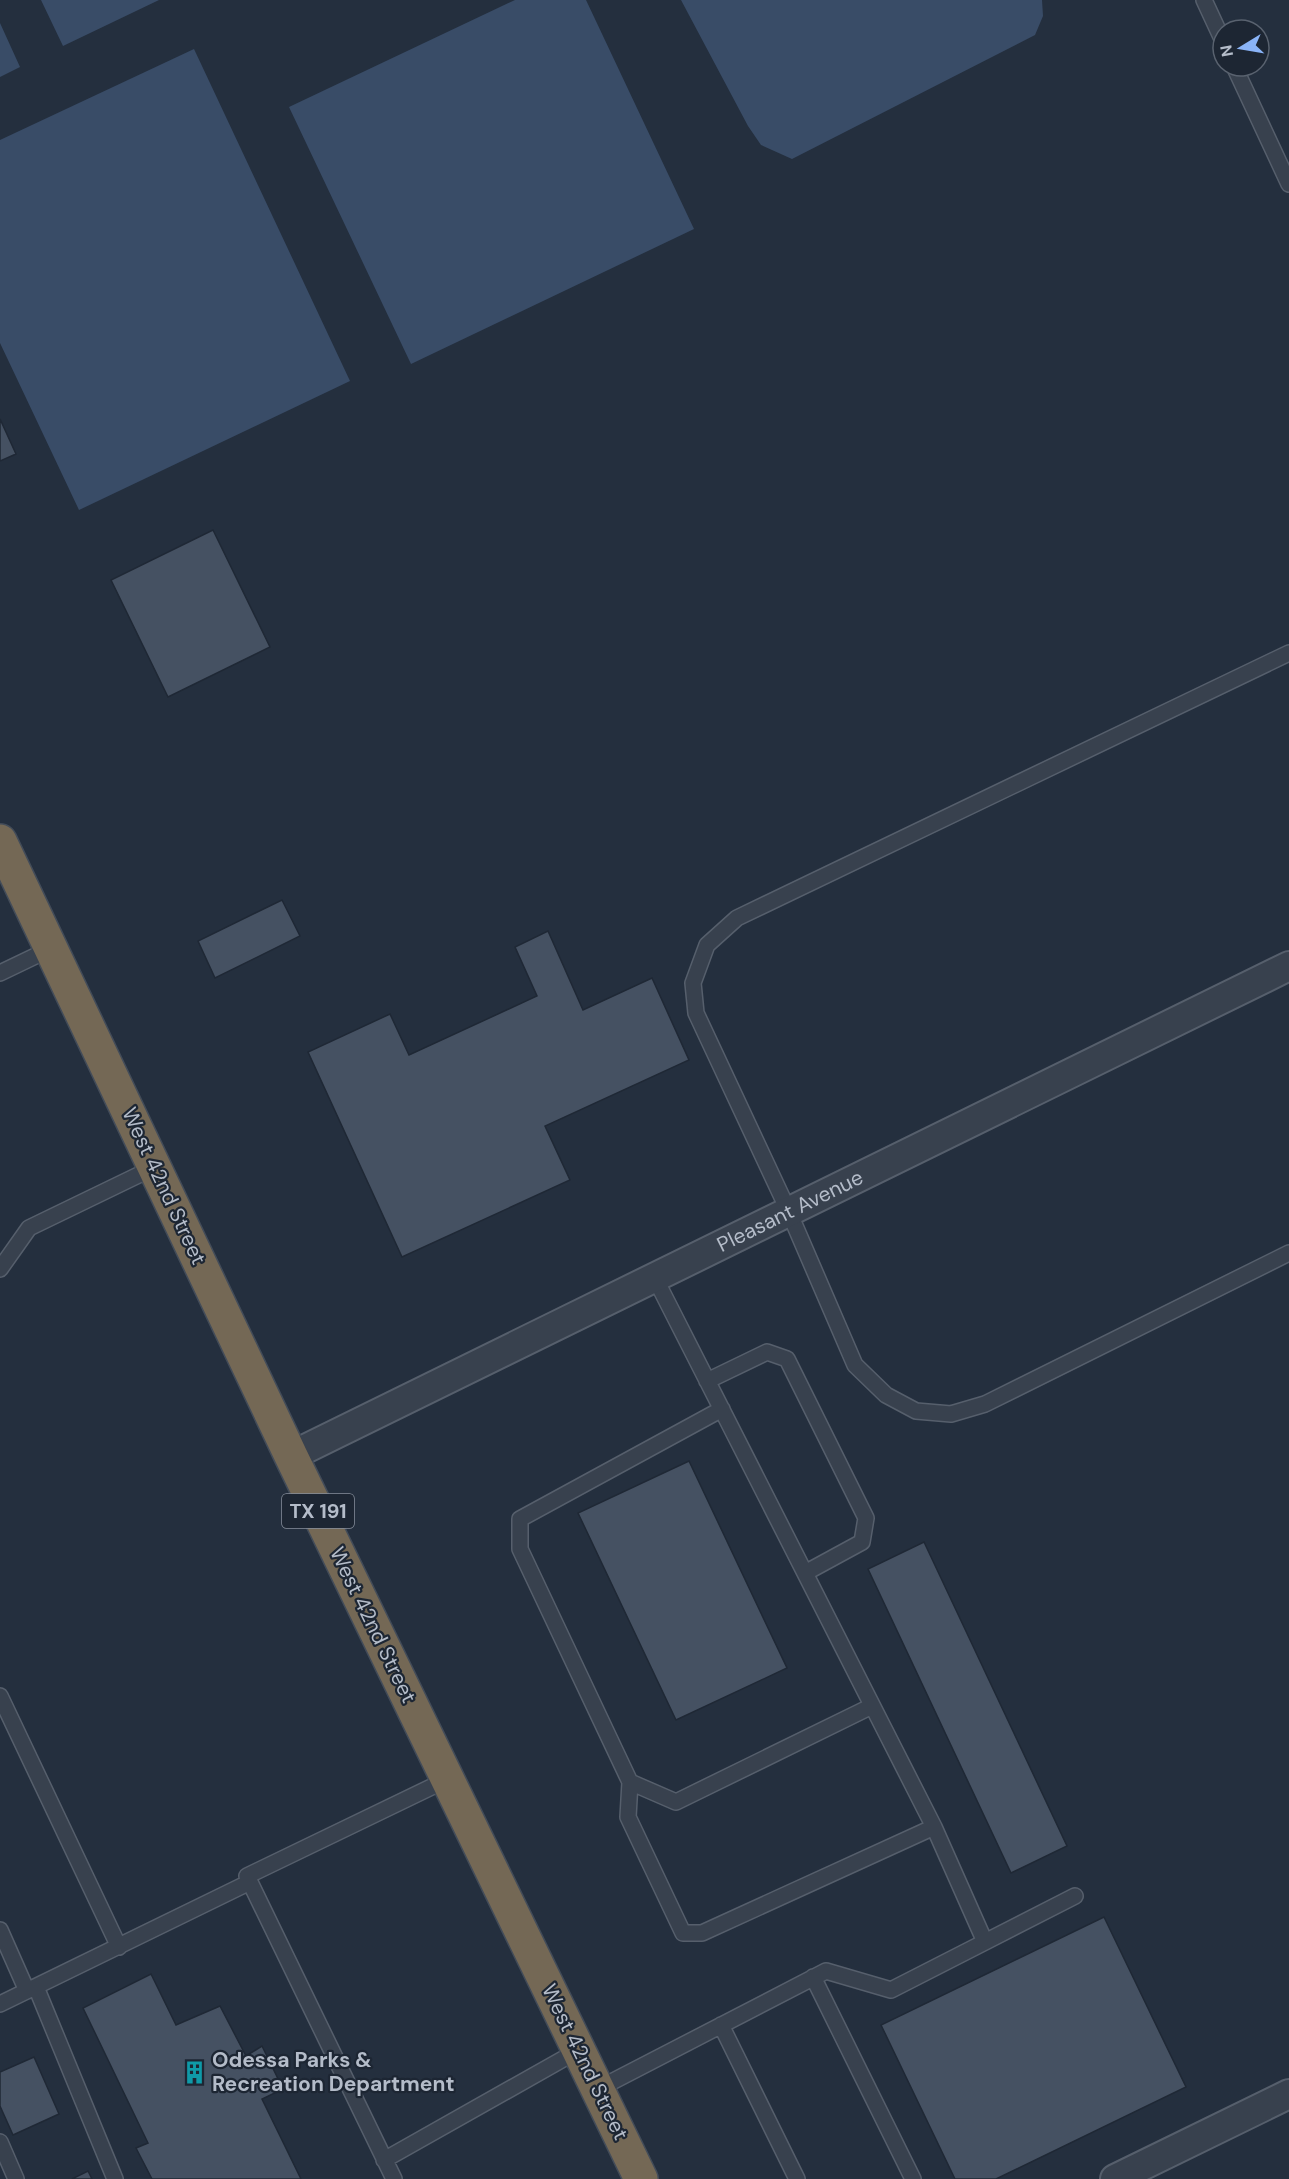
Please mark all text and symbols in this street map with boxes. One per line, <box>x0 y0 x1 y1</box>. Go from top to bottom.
north arrow <box>1211 18 1271 78</box>
text: N <box>1215 43 1238 58</box>
street label: West 42nd Street <box>115 1103 213 1269</box>
street label: Pleasant Avenue <box>712 1163 868 1259</box>
road number: TX 191 <box>282 1494 354 1528</box>
street label: West 42nd Street <box>323 1542 423 1708</box>
street label: West 42nd Street <box>535 1979 635 2145</box>
place label: Odessa Parks & Recreation Department <box>212 2046 455 2098</box>
building icon: Odessa Parks & Recreation Department <box>181 2059 207 2085</box>

